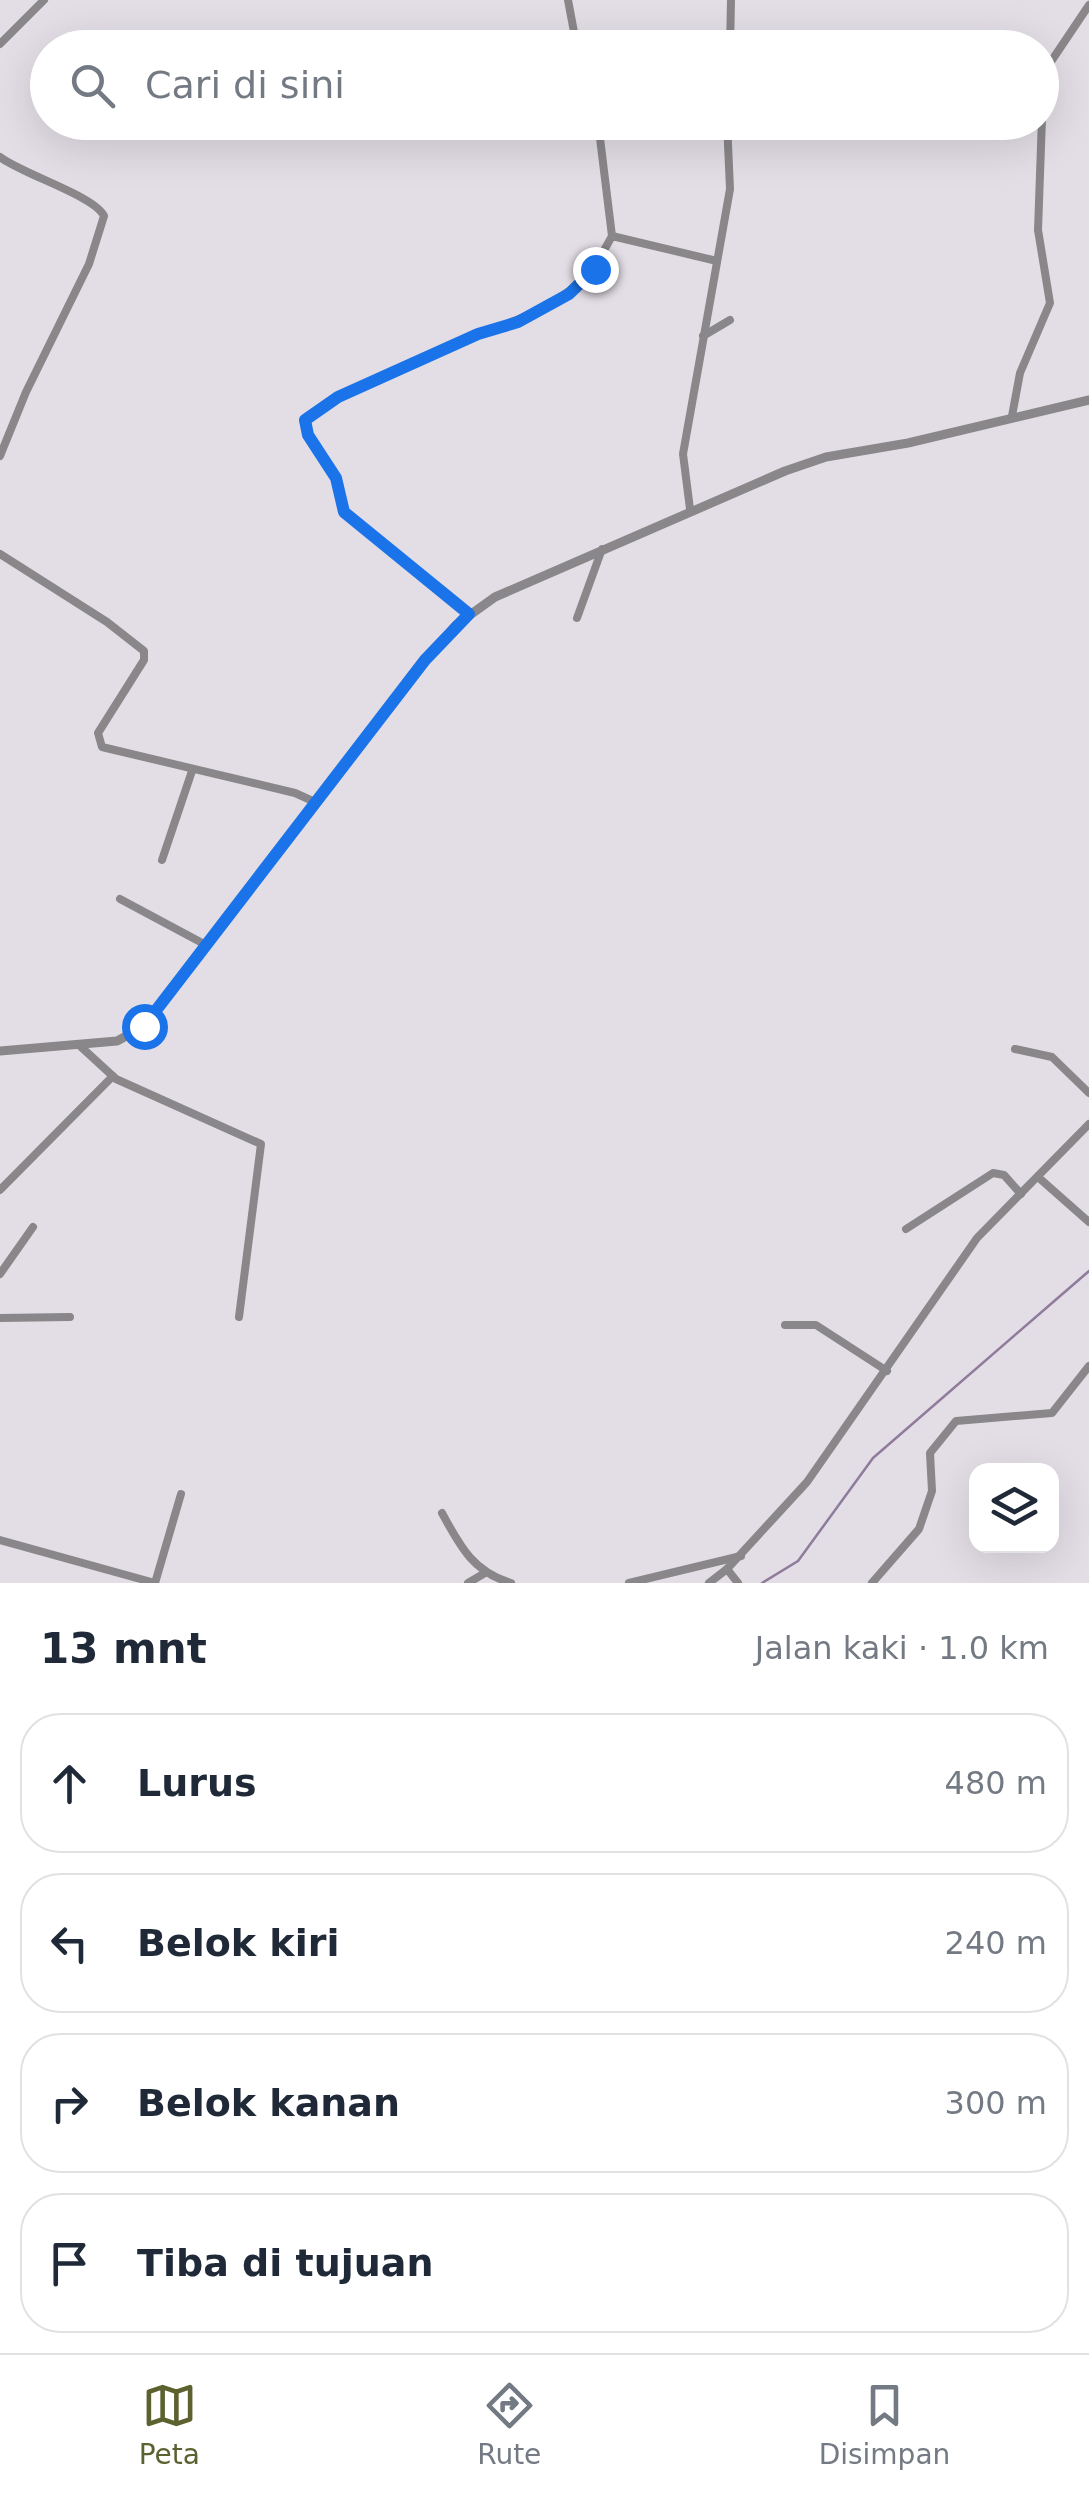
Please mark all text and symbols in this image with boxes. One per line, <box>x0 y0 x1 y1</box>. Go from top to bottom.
search box <box>30 30 1059 140</box>
icon: search <box>65 58 120 113</box>
text: Cari di sini <box>145 63 345 107</box>
route end <box>573 247 619 293</box>
route start <box>122 1004 168 1050</box>
map controls <box>969 1463 1059 1553</box>
button: layers <box>969 1463 1059 1553</box>
text: 13 mnt <box>40 1624 207 1673</box>
text: Jalan kaki · 1.0 km <box>755 1629 1049 1667</box>
icon: ahead <box>42 1756 97 1811</box>
text: Lurus <box>137 1761 257 1805</box>
text: 480 m <box>945 1764 1047 1802</box>
icon: left <box>42 1916 97 1971</box>
text: Belok kiri <box>137 1921 339 1965</box>
text: 240 m <box>945 1924 1047 1962</box>
icon: right <box>42 2076 97 2131</box>
text: Belok kanan <box>137 2081 400 2125</box>
text: 300 m <box>945 2084 1047 2122</box>
icon: arrive <box>42 2236 97 2291</box>
text: Tiba di tujuan <box>137 2241 433 2285</box>
tab: Peta <box>139 2378 200 2471</box>
tab: Rute <box>477 2378 541 2471</box>
tab: Disimpan <box>819 2378 950 2471</box>

